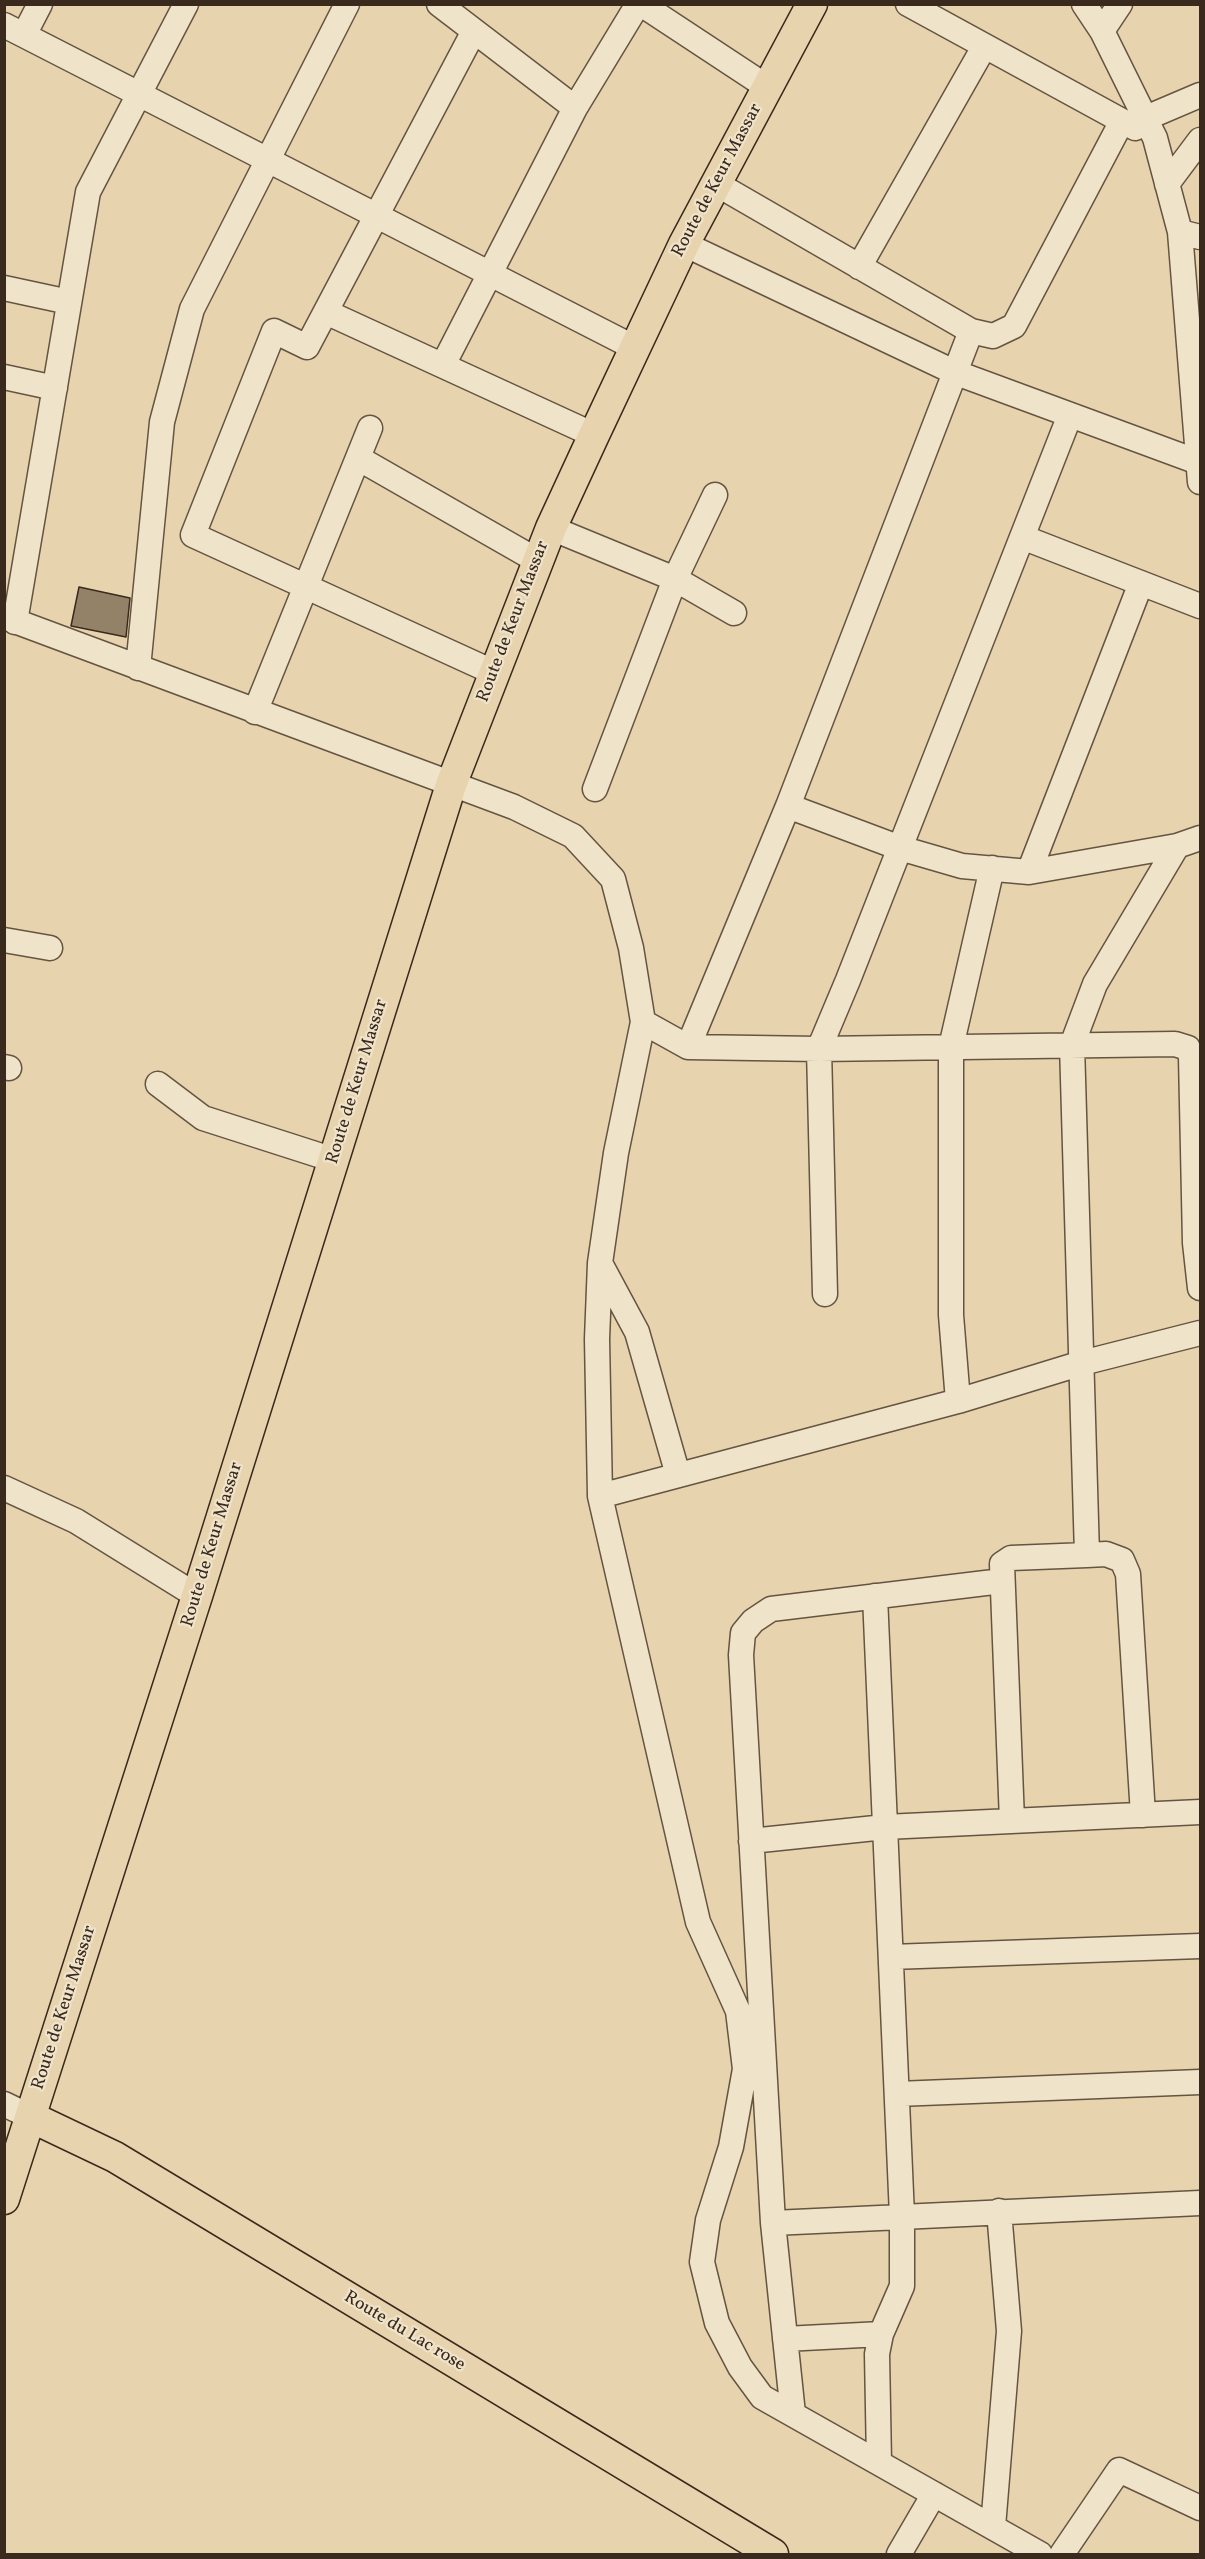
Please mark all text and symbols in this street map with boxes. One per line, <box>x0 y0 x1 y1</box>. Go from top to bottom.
street label: Route de Keur Massar <box>668 100 768 262</box>
street label: Route de Keur Massar <box>473 538 555 706</box>
street label: Route de Keur Massar <box>323 997 393 1167</box>
street label: Route de Keur Massar <box>178 1460 248 1630</box>
street label: Route de Keur Massar <box>28 1923 102 2093</box>
street label: Route du Lac rose <box>339 2287 469 2377</box>

